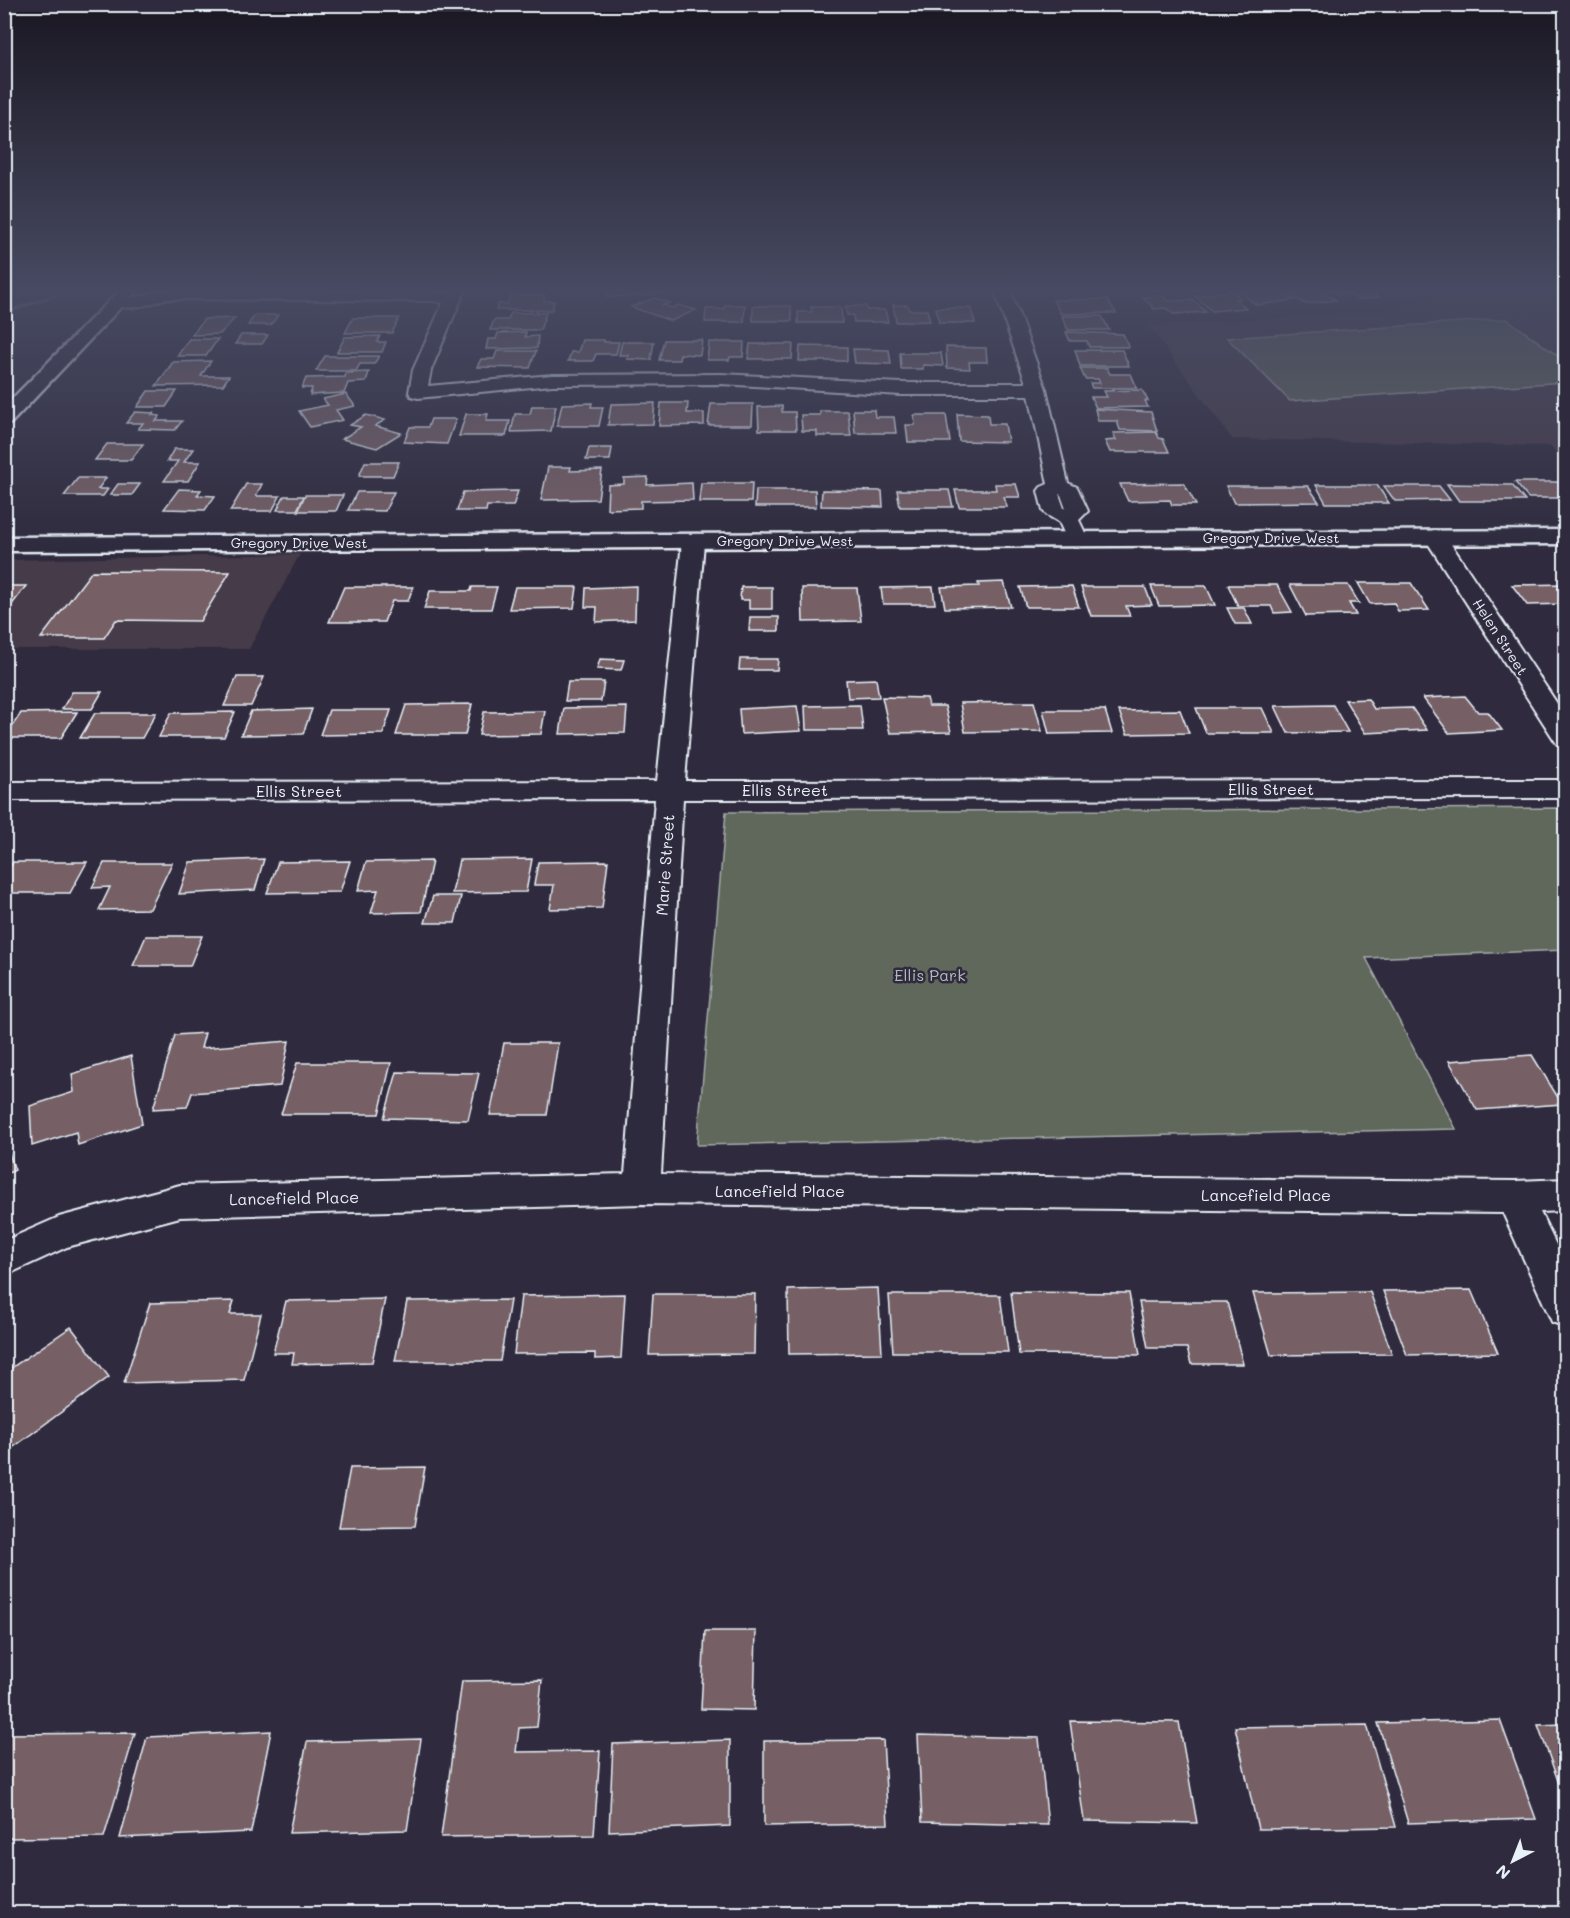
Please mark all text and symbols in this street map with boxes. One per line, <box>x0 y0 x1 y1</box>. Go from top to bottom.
street label: Gregory Drive West <box>1203 528 1339 547</box>
street label: Gregory Drive West <box>717 531 853 550</box>
street label: Gregory Drive West <box>231 533 367 552</box>
street label: Helen Street <box>1469 595 1532 679</box>
street label: Ellis Street <box>1228 778 1314 799</box>
street label: Ellis Street <box>742 779 828 800</box>
street label: Ellis Street <box>256 780 342 801</box>
street label: Marie Street <box>650 814 679 916</box>
park label: Ellis Park <box>894 964 966 985</box>
street label: Lancefield Place <box>715 1180 845 1201</box>
street label: Lancefield Place <box>1201 1184 1331 1205</box>
street label: Lancefield Place <box>229 1186 359 1209</box>
north arrow <box>1483 1831 1543 1891</box>
text: N <box>1491 1861 1514 1884</box>

